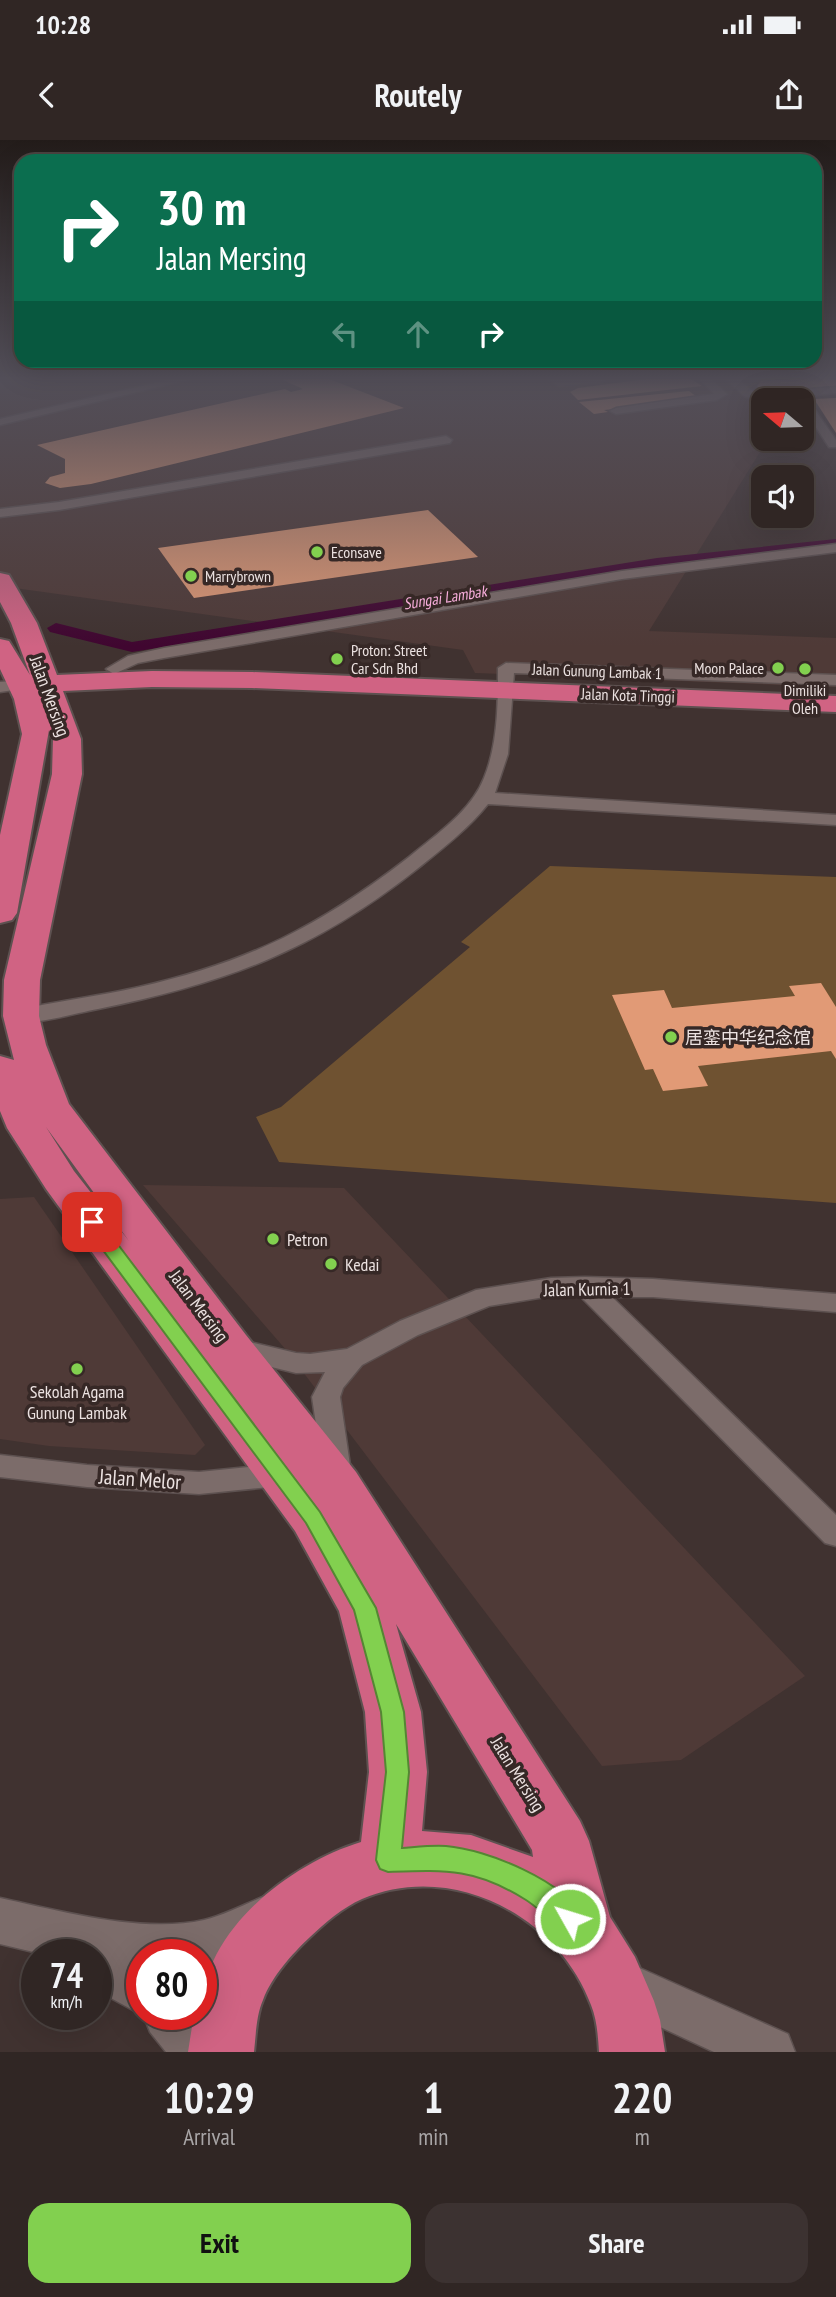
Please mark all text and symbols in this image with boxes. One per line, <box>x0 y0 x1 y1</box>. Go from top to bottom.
text: 10:28 <box>35 8 91 41</box>
text: Routely <box>375 74 461 116</box>
icon: back <box>28 76 66 114</box>
icon: share <box>770 76 808 114</box>
text: 30 m <box>157 175 246 239</box>
icon: right <box>42 182 133 273</box>
text: Jalan Mersing <box>157 237 307 279</box>
icon: left <box>326 315 364 353</box>
icon: ahead <box>399 315 437 353</box>
icon: right <box>472 315 510 353</box>
north arrow <box>751 388 814 452</box>
map controls <box>751 388 814 528</box>
button: sound <box>751 465 814 528</box>
place label: Econsave <box>331 542 382 562</box>
marker: Econsave <box>309 544 325 560</box>
place label: Marrybrown <box>205 566 271 586</box>
marker: Marrybrown <box>183 568 199 584</box>
water label: Sungai Lambak <box>402 580 490 613</box>
place label: Proton: Street Car Sdn Bhd <box>351 640 428 678</box>
marker: Proton: Street Car Sdn Bhd <box>329 651 345 667</box>
street label: Jalan Mersing <box>24 652 75 739</box>
place label: Moon Palace <box>694 658 764 678</box>
street label: Jalan Gunung Lambak 1 <box>531 659 662 683</box>
marker: Moon Palace <box>770 660 786 676</box>
marker: Dimiliki Oleh <box>797 661 813 677</box>
place label: Dimiliki Oleh <box>784 680 826 718</box>
street label: Jalan Kota Tinggi <box>580 683 675 707</box>
place label: 居銮中华纪念馆 <box>685 1026 811 1049</box>
marker: 居銮中华纪念馆 <box>663 1029 679 1045</box>
pin <box>62 1192 122 1252</box>
icon: arrive <box>73 1203 111 1241</box>
place label: Petron <box>287 1228 328 1251</box>
marker: Petron <box>265 1231 281 1247</box>
place label: Kedai <box>345 1253 380 1276</box>
marker: Kedai <box>323 1256 339 1272</box>
street label: Jalan Mersing <box>164 1265 234 1347</box>
street label: Jalan Kurnia 1 <box>542 1277 631 1301</box>
marker: Sekolah Agama Gunung Lambak <box>69 1361 85 1377</box>
place label: Sekolah Agama Gunung Lambak <box>27 1380 127 1424</box>
street label: Jalan Melor <box>97 1463 182 1495</box>
street label: Jalan Mersing <box>485 1731 550 1816</box>
position arrow <box>533 1882 607 1956</box>
speed limit sign: 80 <box>126 1939 217 2030</box>
text: 74 <box>50 1952 83 1998</box>
text: km/h <box>51 1990 82 2013</box>
text: 10:29 <box>164 2070 255 2125</box>
text: 1 <box>423 2070 443 2125</box>
text: 220 <box>612 2070 672 2125</box>
text: Arrival <box>183 2122 235 2151</box>
text: min <box>418 2122 448 2151</box>
text: m <box>635 2122 650 2151</box>
button: Exit <box>28 2203 411 2283</box>
button: Share <box>425 2203 808 2283</box>

